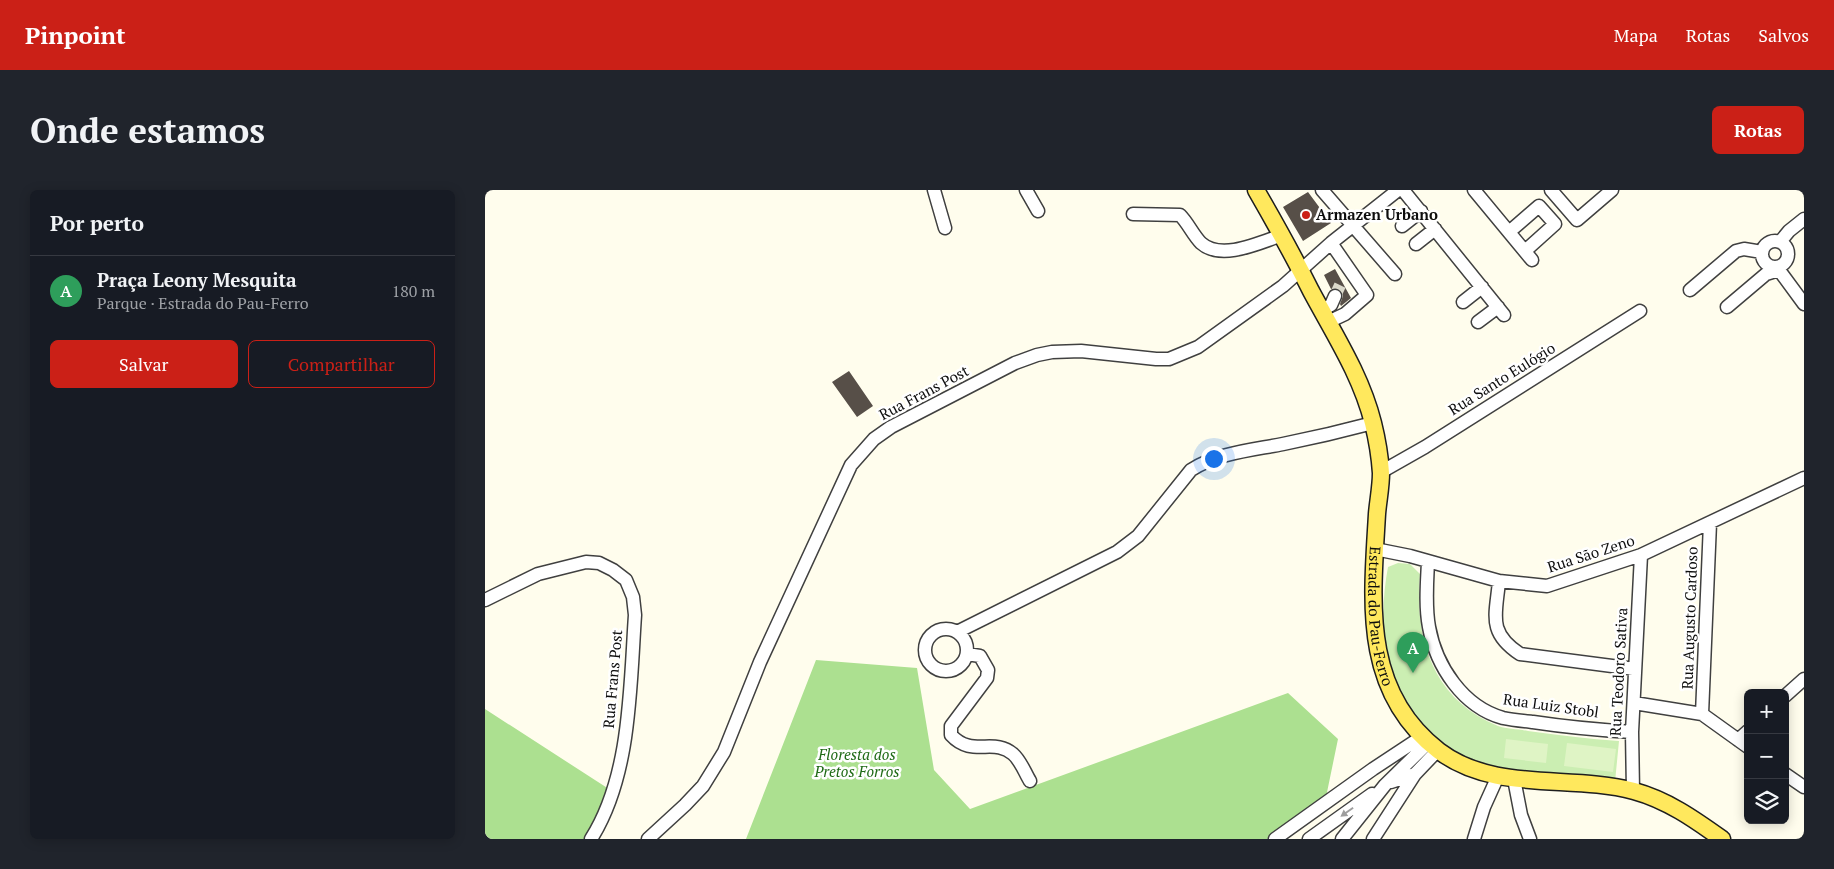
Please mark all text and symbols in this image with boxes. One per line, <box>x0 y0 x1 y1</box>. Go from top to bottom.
text: Pinpoint <box>25 19 126 51</box>
text: Mapa <box>1614 23 1658 47</box>
text: Rotas <box>1686 23 1730 47</box>
text: Salvos <box>1758 23 1809 47</box>
button: Rotas <box>1712 106 1804 154</box>
text: Onde estamos <box>30 107 265 153</box>
place label: Armazen Urbano <box>1316 204 1438 224</box>
text: Por perto <box>50 209 144 237</box>
marker: Armazen Urbano <box>1300 209 1312 221</box>
text: Praça Leony Mesquita <box>97 267 297 292</box>
text: A <box>60 280 72 302</box>
text: 180 m <box>392 280 435 302</box>
text: Parque · Estrada do Pau-Ferro <box>97 292 309 314</box>
street label: Rua Santo Eulógio <box>1444 337 1559 419</box>
button: Salvar <box>50 340 238 388</box>
button: Compartilhar <box>248 340 435 388</box>
street label: Rua Frans Post <box>875 360 972 424</box>
your location <box>1201 446 1227 472</box>
street label: Rua São Zeno <box>1545 530 1637 577</box>
street label: Estrada do Pau-Ferro <box>1364 546 1399 689</box>
street label: Rua Augusto Cardoso <box>1677 546 1701 690</box>
street label: Rua Teodoro Sativa <box>1605 607 1631 737</box>
street label: Rua Frans Post <box>598 628 626 729</box>
pin: A <box>1397 632 1429 673</box>
street label: Rua Luiz Stobl <box>1502 688 1600 722</box>
map controls <box>1744 689 1789 824</box>
button: + <box>1744 689 1789 734</box>
button: − <box>1744 734 1789 779</box>
park label: Floresta dos Pretos Forros <box>813 744 900 781</box>
button: layers <box>1744 779 1789 824</box>
one-way arrow <box>1340 807 1354 817</box>

